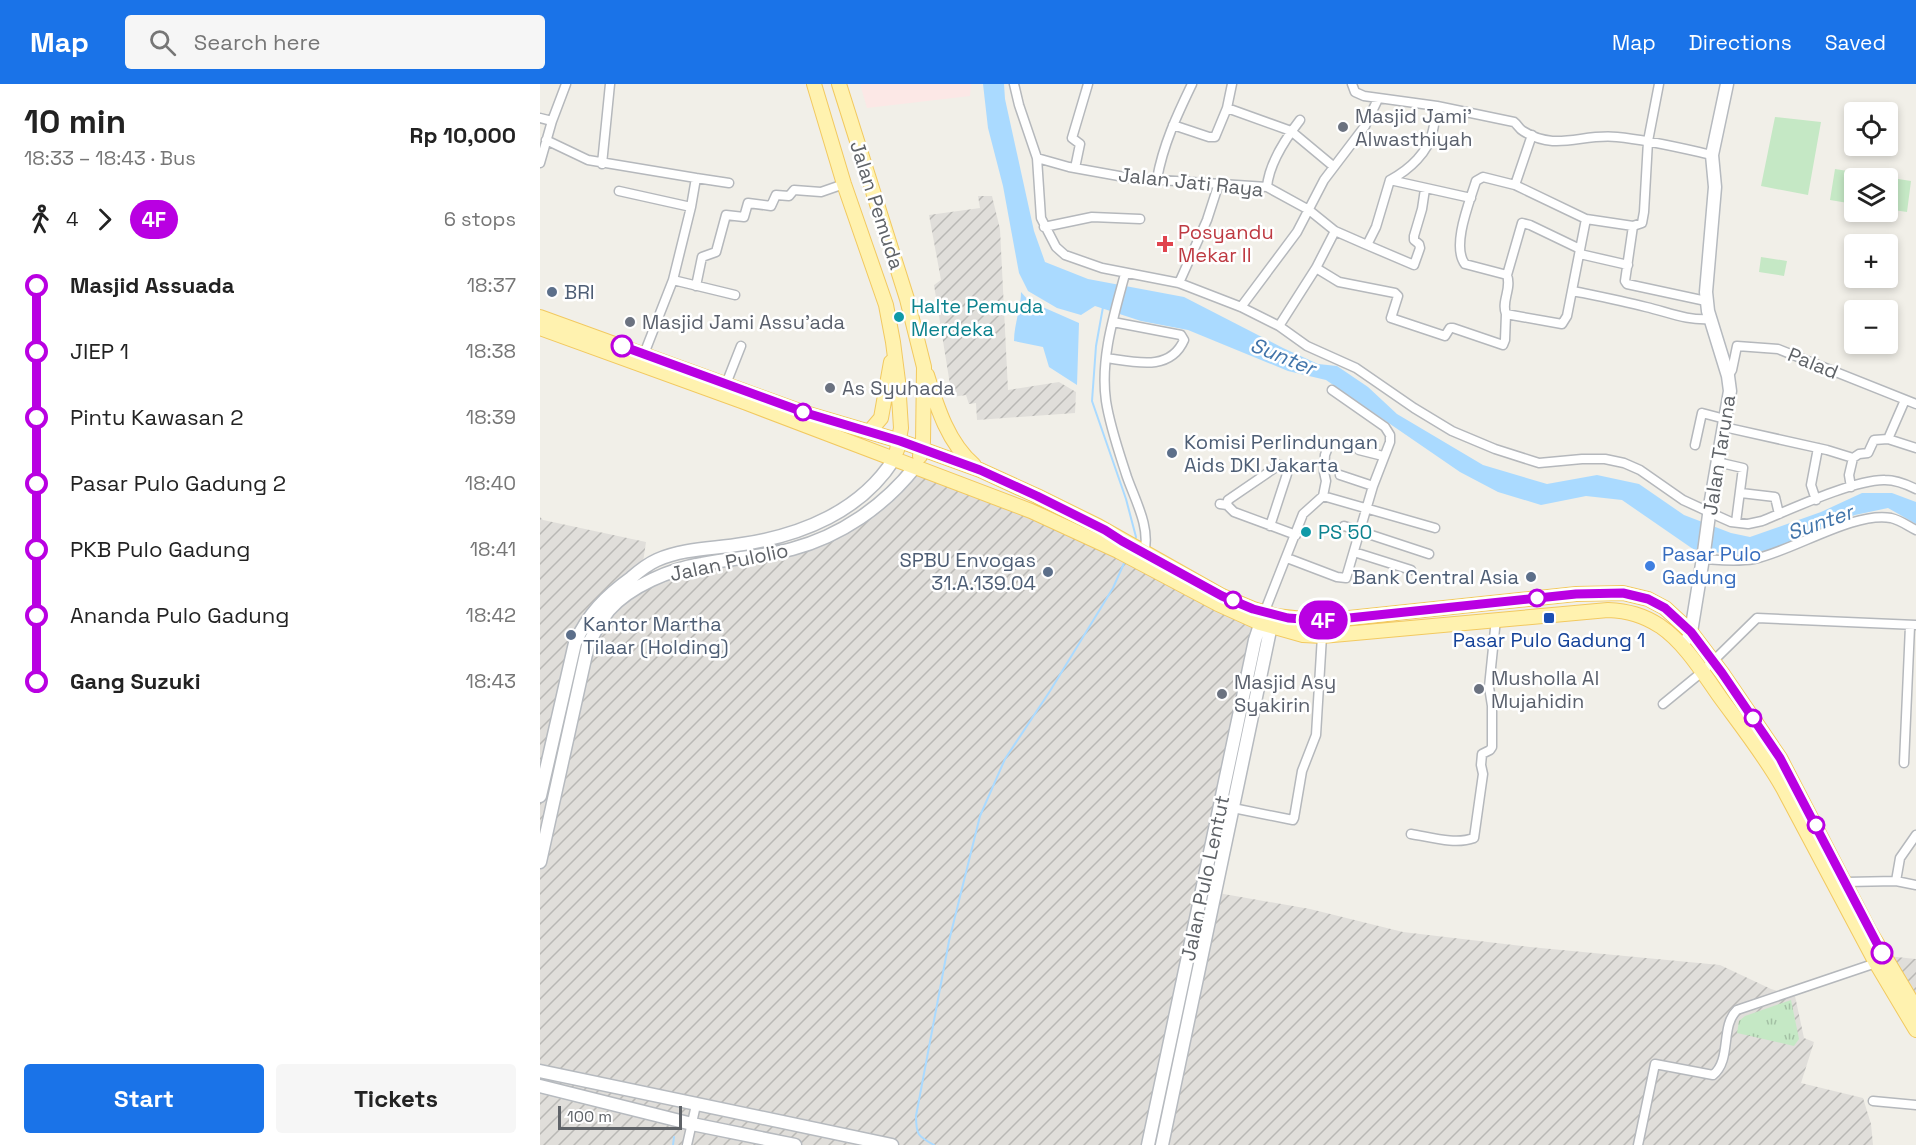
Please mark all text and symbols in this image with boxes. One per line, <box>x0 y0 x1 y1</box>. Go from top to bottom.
search box <box>125 15 545 69</box>
text: Map <box>30 24 89 60</box>
icon: search <box>146 26 179 59</box>
text: Search here <box>194 28 321 56</box>
text: Map <box>1612 29 1656 56</box>
text: Directions <box>1689 29 1792 56</box>
text: Saved <box>1825 29 1886 56</box>
text: 10 min <box>24 101 126 143</box>
map controls <box>1844 102 1898 354</box>
button: locate <box>1844 102 1898 156</box>
place label: Masjid Jami' Alwasthiyah <box>1355 103 1472 152</box>
marker: Masjid Jami' Alwasthiyah <box>1336 120 1350 134</box>
text: Rp 10,000 <box>410 121 516 149</box>
street label: Jalan Pemuda <box>844 137 910 273</box>
text: 18:33 – 18:43 · Bus <box>24 145 196 171</box>
street label: Jalan Jati Raya <box>1117 161 1265 203</box>
button: layers <box>1844 168 1898 222</box>
icon: walk <box>24 203 57 236</box>
icon: forward <box>88 203 121 236</box>
text: 4 <box>66 206 79 232</box>
text: 4F <box>142 206 166 233</box>
text: 6 stops <box>444 206 516 232</box>
place label: Posyandu Mekar II <box>1178 219 1274 268</box>
button: + <box>1844 234 1898 288</box>
marker: Posyandu Mekar II <box>1156 235 1174 253</box>
text: Masjid Assuada <box>70 271 234 299</box>
text: 18:37 <box>467 272 516 298</box>
place label: BRI <box>564 279 595 305</box>
marker: BRI <box>545 285 559 299</box>
place label: Halte Pemuda Merdeka <box>911 293 1044 342</box>
button: − <box>1844 300 1898 354</box>
place label: Masjid Jami Assu'ada <box>642 309 845 335</box>
marker: Halte Pemuda Merdeka <box>892 310 906 324</box>
marker: Masjid Jami Assu'ada <box>623 315 637 329</box>
water label: Sunter <box>1246 331 1321 382</box>
unlabelled marker <box>611 335 633 357</box>
text: JIEP 1 <box>70 337 129 365</box>
text: 18:38 <box>466 338 516 364</box>
street label: Palad <box>1784 341 1842 385</box>
place label: As Syuhada <box>842 375 955 401</box>
marker: As Syuhada <box>823 381 837 395</box>
street label: Jalan Taruna <box>1697 393 1741 517</box>
text: Pintu Kawasan 2 <box>70 403 243 431</box>
unlabelled marker <box>794 403 812 421</box>
text: 18:39 <box>466 404 516 430</box>
place label: Komisi Perlindungan Aids DKI Jakarta <box>1184 429 1378 478</box>
marker: Komisi Perlindungan Aids DKI Jakarta <box>1165 446 1179 460</box>
text: Pasar Pulo Gadung 2 <box>70 469 286 497</box>
text: 18:40 <box>465 470 516 496</box>
water label: Sunter <box>1783 497 1858 546</box>
place label: PS 50 <box>1318 519 1372 545</box>
marker: PS 50 <box>1299 525 1313 539</box>
text: PKB Pulo Gadung <box>70 535 250 563</box>
text: 18:41 <box>470 536 516 562</box>
street label: Jalan Pulolio <box>667 537 791 587</box>
place label: Pasar Pulo Gadung <box>1662 541 1761 590</box>
place label: SPBU Envogas 31.A.139.04 <box>899 547 1036 596</box>
marker: Pasar Pulo Gadung <box>1643 559 1657 573</box>
place label: Bank Central Asia <box>1352 564 1519 590</box>
marker: SPBU Envogas 31.A.139.04 <box>1041 565 1055 579</box>
marker: Bank Central Asia <box>1524 570 1538 584</box>
unlabelled marker <box>1528 589 1546 607</box>
unlabelled marker <box>1224 591 1242 609</box>
line badge: 4F <box>1296 600 1350 640</box>
text: Ananda Pulo Gadung <box>70 601 289 629</box>
text: 18:42 <box>466 602 516 628</box>
text: 4F <box>1311 607 1335 634</box>
place label: Kantor Martha Tilaar (Holding) <box>583 611 728 660</box>
marker: Pasar Pulo Gadung 1 <box>1542 611 1556 625</box>
place label: Pasar Pulo Gadung 1 <box>1453 627 1645 653</box>
marker: Kantor Martha Tilaar (Holding) <box>564 628 578 642</box>
place label: Musholla Al Mujahidin <box>1491 665 1599 714</box>
text: Gang Suzuki <box>70 667 201 695</box>
text: 18:43 <box>466 668 516 694</box>
place label: Masjid Asy Syakirin <box>1234 669 1336 718</box>
marker: Musholla Al Mujahidin <box>1472 682 1486 696</box>
marker: Masjid Asy Syakirin <box>1215 687 1229 701</box>
unlabelled marker <box>1744 709 1762 727</box>
street label: Jalan Pulo Lentut <box>1175 793 1235 963</box>
unlabelled marker <box>1807 816 1825 834</box>
unlabelled marker <box>1871 942 1893 964</box>
button: Start <box>24 1064 264 1133</box>
button: Tickets <box>276 1064 516 1133</box>
scale bar <box>558 1103 682 1130</box>
text: 100 m <box>567 1106 612 1127</box>

